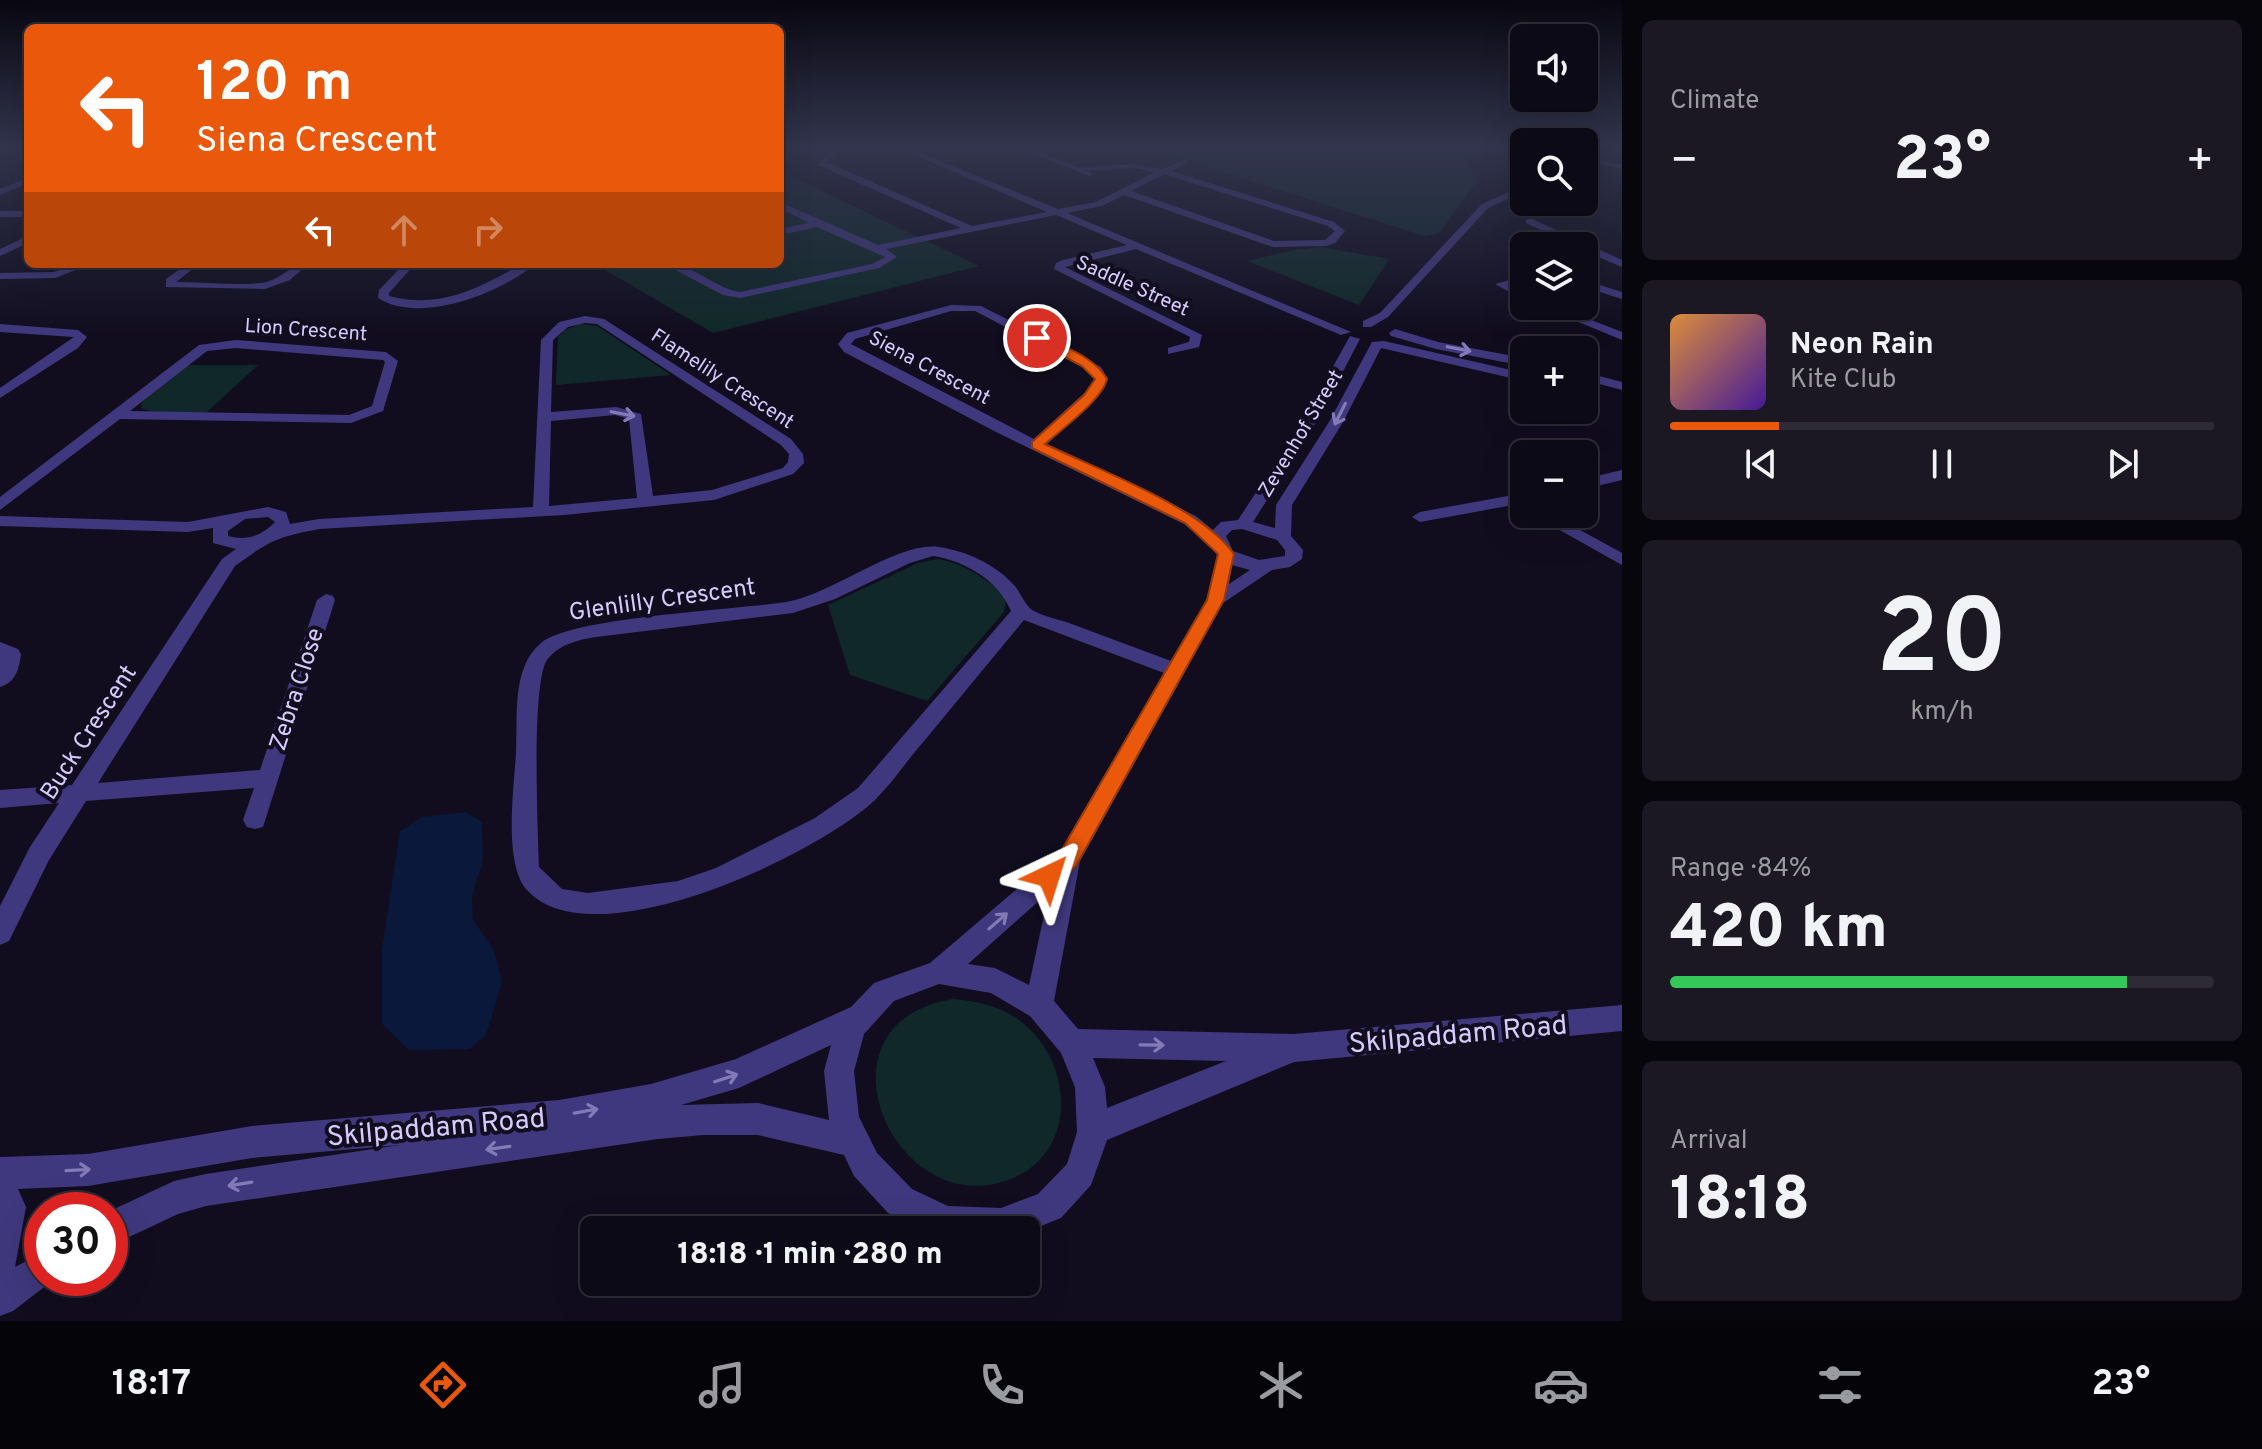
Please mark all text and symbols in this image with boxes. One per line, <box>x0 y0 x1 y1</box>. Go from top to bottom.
map controls <box>1510 24 1598 528</box>
button: sound <box>1510 24 1598 112</box>
text: 120 m <box>196 50 353 120</box>
icon: left <box>64 56 168 160</box>
text: Climate <box>1670 85 1759 118</box>
text: Siena Crescent <box>196 119 438 165</box>
text: 23° <box>1893 125 1991 201</box>
button: search <box>1510 128 1598 216</box>
text: − <box>1670 135 1698 191</box>
text: + <box>2186 135 2214 191</box>
icon: left <box>298 208 342 252</box>
icon: ahead <box>382 208 426 252</box>
icon: right <box>466 208 510 252</box>
button: layers <box>1510 232 1598 320</box>
street label: Saddle Street <box>1072 250 1193 323</box>
pin <box>1003 304 1071 372</box>
street label: Lion Crescent <box>244 314 368 348</box>
icon: arrive <box>1015 316 1059 360</box>
street label: Flamelily Crescent <box>645 324 798 436</box>
street label: Siena Crescent <box>864 326 994 412</box>
text: Neon Rain <box>1790 327 1934 364</box>
button: + <box>1510 336 1598 424</box>
one-way arrow <box>1446 342 1471 357</box>
text: Kite Club <box>1790 364 1896 397</box>
street label: Zevenhof Street <box>1253 365 1350 503</box>
one-way arrow <box>1331 402 1347 426</box>
one-way arrow <box>609 407 635 422</box>
button: − <box>1510 440 1598 528</box>
icon: previous <box>1739 442 1783 486</box>
icon: pause <box>1920 442 1964 486</box>
icon: next <box>2101 442 2145 486</box>
street label: Glenlilly Crescent <box>567 573 758 629</box>
text: 20 <box>1876 578 2008 710</box>
street label: Zebra Close <box>264 624 332 755</box>
street label: Buck Crescent <box>35 660 144 806</box>
text: km/h <box>1910 696 1974 729</box>
position arrow <box>1007 834 1091 918</box>
text: Range · 84% <box>1670 853 1811 886</box>
text: 420 km <box>1670 893 1888 969</box>
one-way arrow <box>988 912 1008 930</box>
street label: Skilpaddam Road <box>1348 1009 1569 1063</box>
one-way arrow <box>1138 1037 1165 1052</box>
one-way arrow <box>713 1069 738 1084</box>
street label: Skilpaddam Road <box>326 1102 547 1156</box>
one-way arrow <box>573 1102 598 1117</box>
text: Arrival <box>1670 1125 1748 1158</box>
one-way arrow <box>486 1141 511 1156</box>
one-way arrow <box>64 1162 91 1177</box>
text: 18:18 <box>1670 1165 1810 1241</box>
one-way arrow <box>228 1177 253 1192</box>
speed limit sign: 30 <box>24 1192 128 1296</box>
text: 18:18 · 1 min · 280 m <box>678 1237 943 1274</box>
icon: directions <box>415 1357 471 1413</box>
icon: music <box>694 1357 750 1413</box>
icon: phone <box>974 1357 1030 1413</box>
icon: climate <box>1253 1357 1309 1413</box>
icon: car <box>1533 1357 1589 1413</box>
icon: filters <box>1812 1357 1868 1413</box>
text: 18:17 <box>112 1362 191 1408</box>
text: 23° <box>2092 1362 2150 1408</box>

